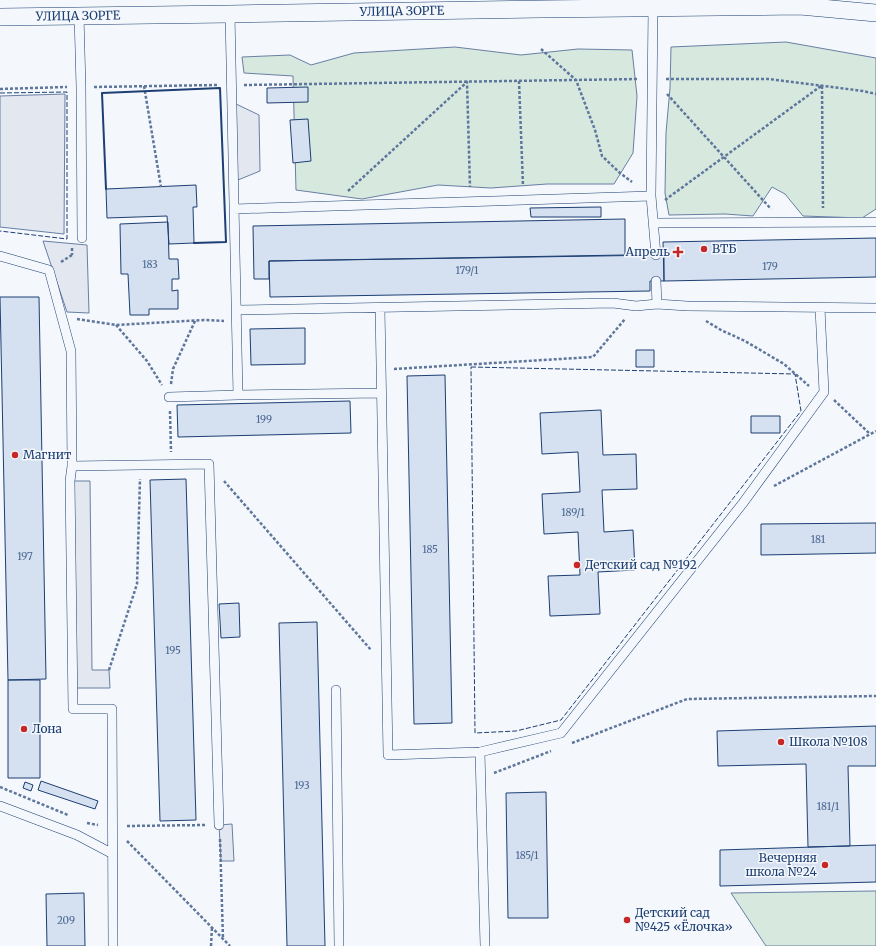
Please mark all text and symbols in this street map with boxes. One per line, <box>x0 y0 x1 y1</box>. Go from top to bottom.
street label: УЛИЦА ЗОРГЕ <box>359 3 445 19</box>
street label: УЛИЦА ЗОРГЕ <box>35 7 121 24</box>
place label: ВТБ <box>712 241 737 256</box>
place label: Апрель <box>625 244 670 259</box>
marker: ВТБ <box>699 244 709 254</box>
marker: Апрель <box>673 247 683 257</box>
house number: 183 <box>142 258 158 271</box>
house number: 179 <box>762 260 778 273</box>
house number: 179/1 <box>456 264 479 277</box>
house number: 199 <box>256 413 272 426</box>
place label: Магнит <box>23 447 71 462</box>
marker: Магнит <box>10 450 20 460</box>
house number: 189/1 <box>561 506 585 519</box>
house number: 181 <box>811 533 826 546</box>
house number: 185 <box>422 543 438 556</box>
house number: 197 <box>17 550 33 563</box>
place label: Детский сад №192 <box>585 557 697 572</box>
marker: Детский сад №192 <box>572 560 582 570</box>
house number: 195 <box>165 644 181 657</box>
place label: Лона <box>32 721 63 736</box>
marker: Лона <box>19 724 29 734</box>
place label: Школа №108 <box>789 734 868 749</box>
marker: Школа №108 <box>776 737 786 747</box>
house number: 193 <box>294 779 310 792</box>
house number: 181/1 <box>817 800 840 813</box>
house number: 185/1 <box>515 849 539 862</box>
place label: Вечерняя школа №24 <box>745 850 818 879</box>
marker: Вечерняя школа №24 <box>820 860 830 870</box>
place label: Детский сад №425 «Ёлочка» <box>635 905 733 934</box>
house number: 209 <box>57 914 75 927</box>
marker: Детский сад №425 «Ёлочка» <box>622 915 632 925</box>

